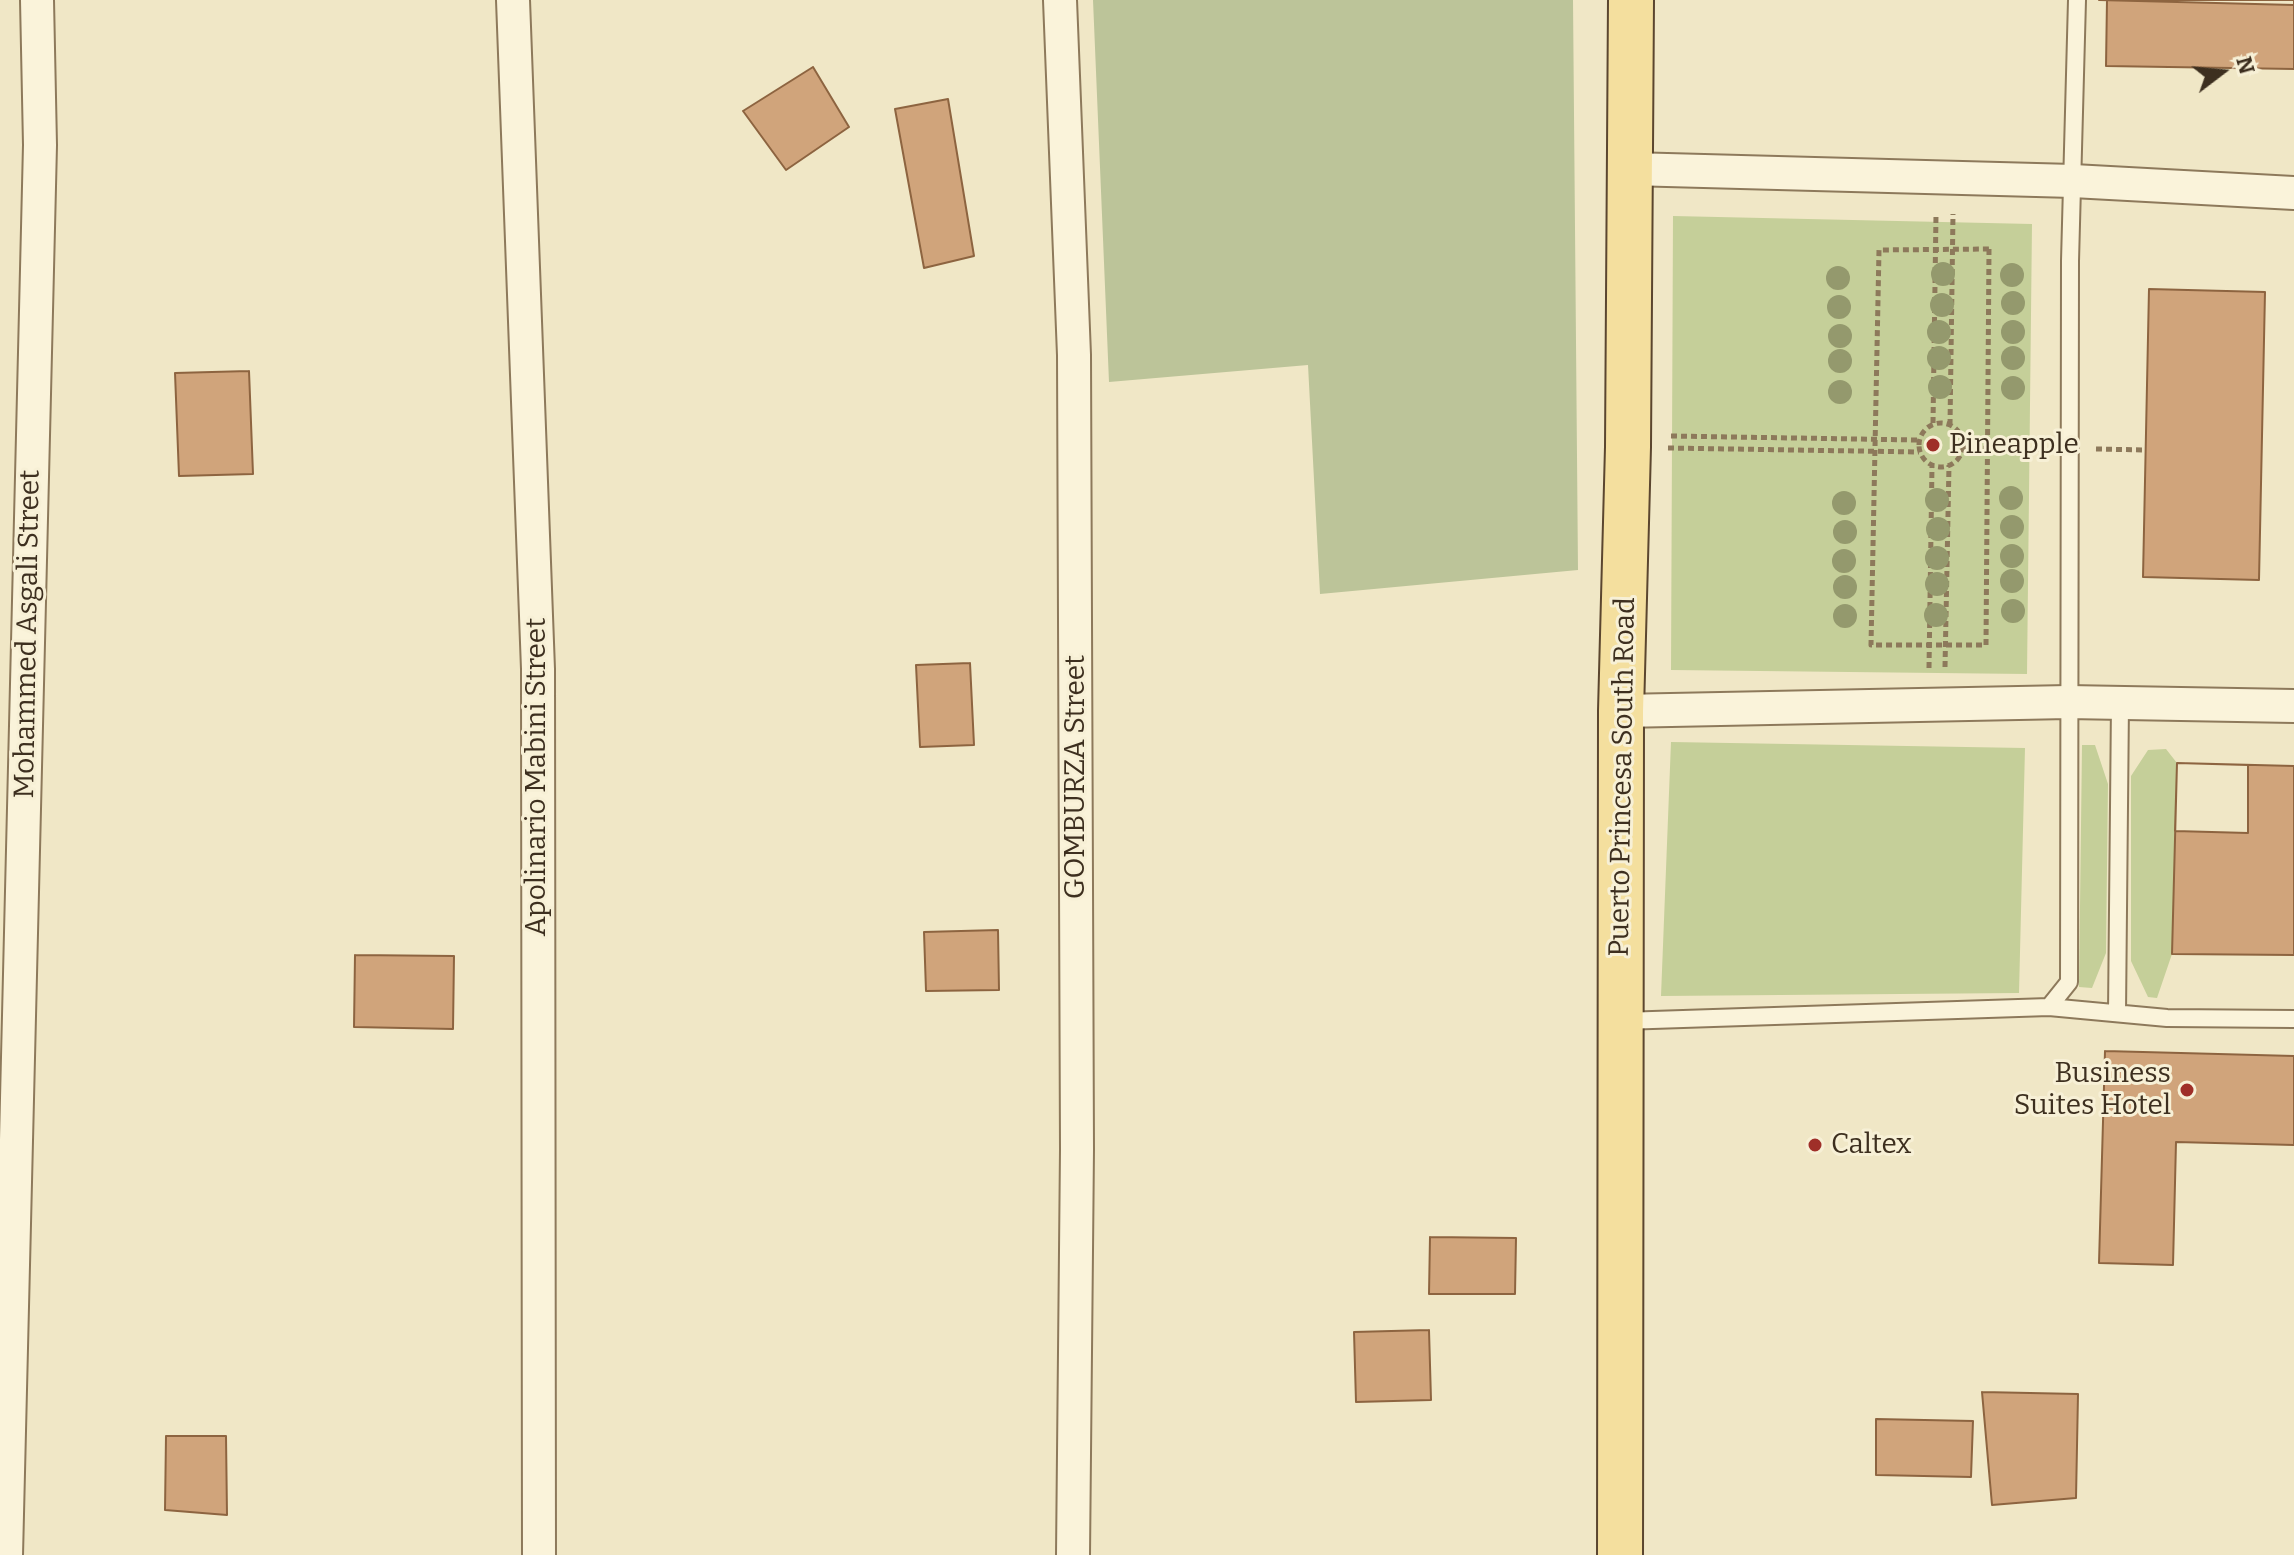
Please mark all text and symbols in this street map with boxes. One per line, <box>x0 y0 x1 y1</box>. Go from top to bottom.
north arrow <box>2182 32 2262 112</box>
text: N <box>2230 53 2261 77</box>
place label: Pineapple <box>1949 428 2079 462</box>
marker: Pineapple <box>1924 436 1942 454</box>
street label: Mohammed Asgali Street <box>8 469 48 799</box>
street label: Puerto Princesa South Road <box>1603 597 1643 957</box>
street label: Apolinario Mabini Street <box>520 618 554 936</box>
street label: GOMBURZA Street <box>1059 655 1093 899</box>
place label: Business Suites Hotel <box>2014 1057 2171 1123</box>
marker: Business Suites Hotel <box>2178 1081 2196 1099</box>
place label: Caltex <box>1831 1128 1912 1162</box>
marker: Caltex <box>1806 1136 1824 1154</box>

